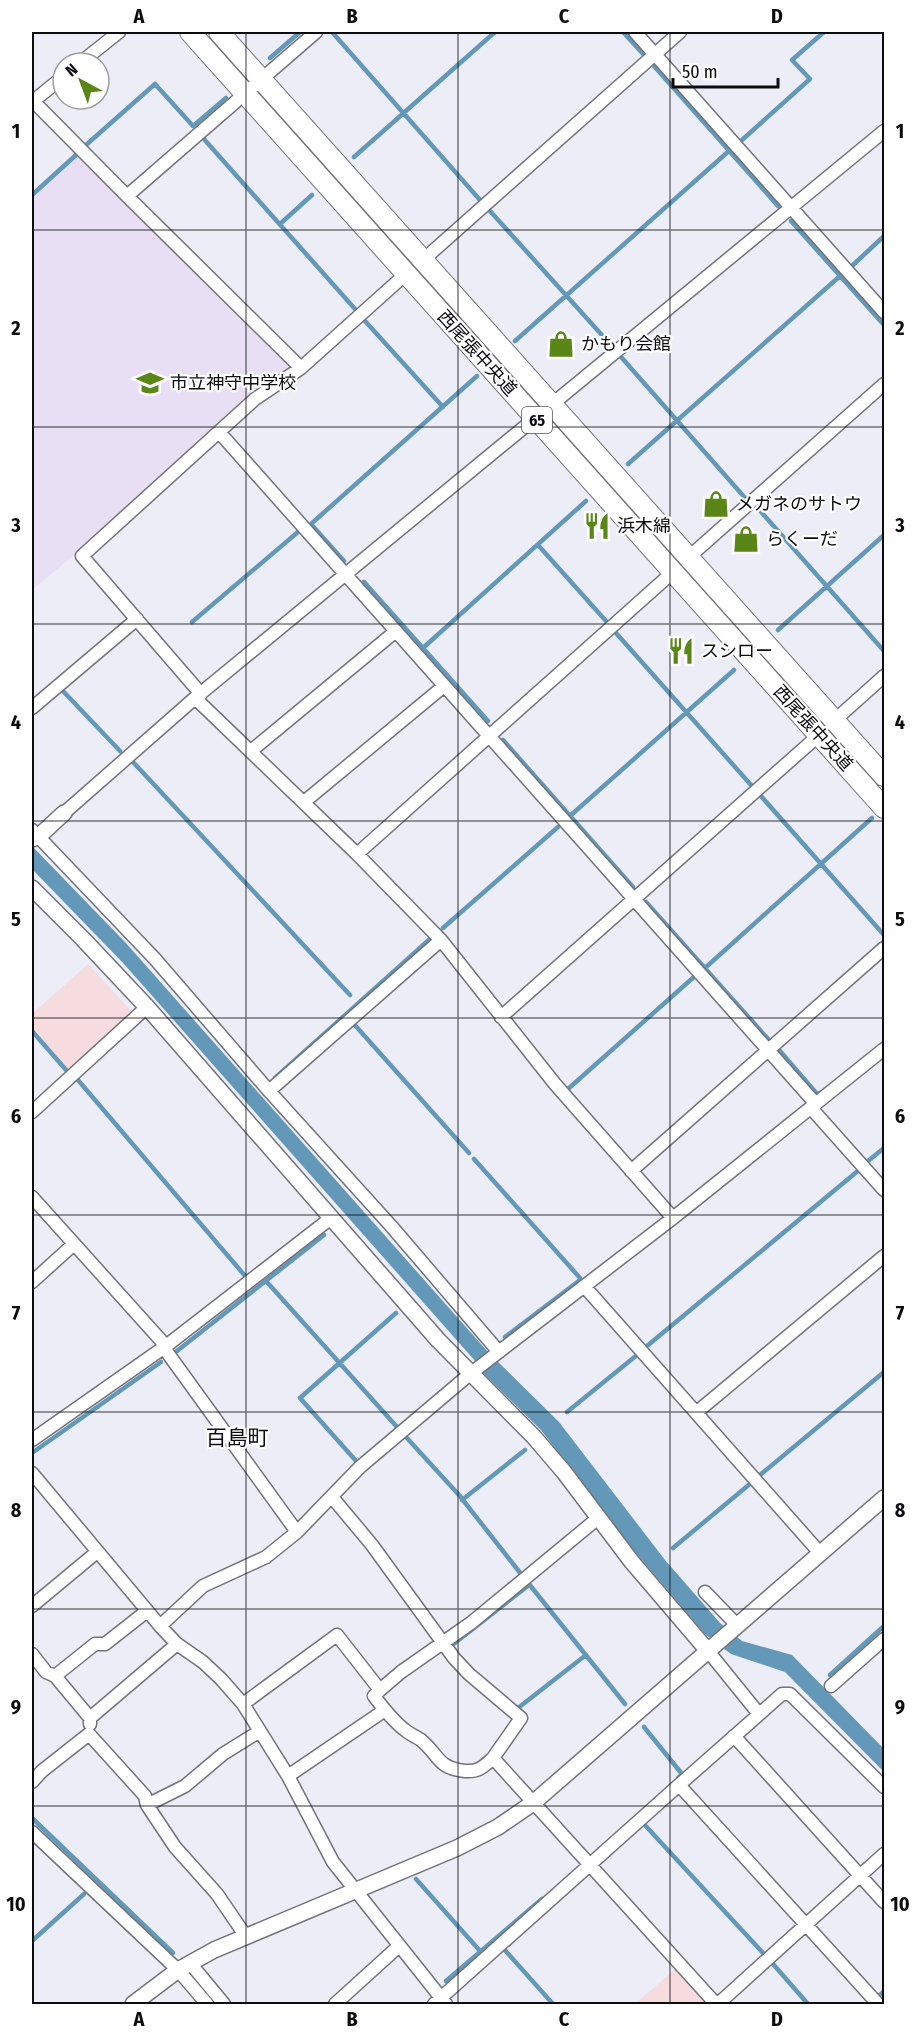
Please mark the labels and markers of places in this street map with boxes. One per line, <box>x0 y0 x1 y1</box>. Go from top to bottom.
shop icon: かもり会館 <box>546 329 576 359</box>
place label: かもり会館 <box>581 333 671 355</box>
school or university icon: 市立神守中学校 <box>135 368 165 398</box>
place label: 市立神守中学校 <box>170 372 296 394</box>
shop icon: メガネのサトウ <box>701 489 731 519</box>
place label: メガネのサトウ <box>736 493 862 515</box>
restaurant icon: 浜木綿 <box>582 511 612 541</box>
place label: 浜木綿 <box>617 515 671 537</box>
shop icon: らくーだ <box>731 524 761 554</box>
place label: らくーだ <box>766 528 838 550</box>
restaurant icon: スシロー <box>666 636 696 666</box>
place label: スシロー <box>701 640 773 662</box>

